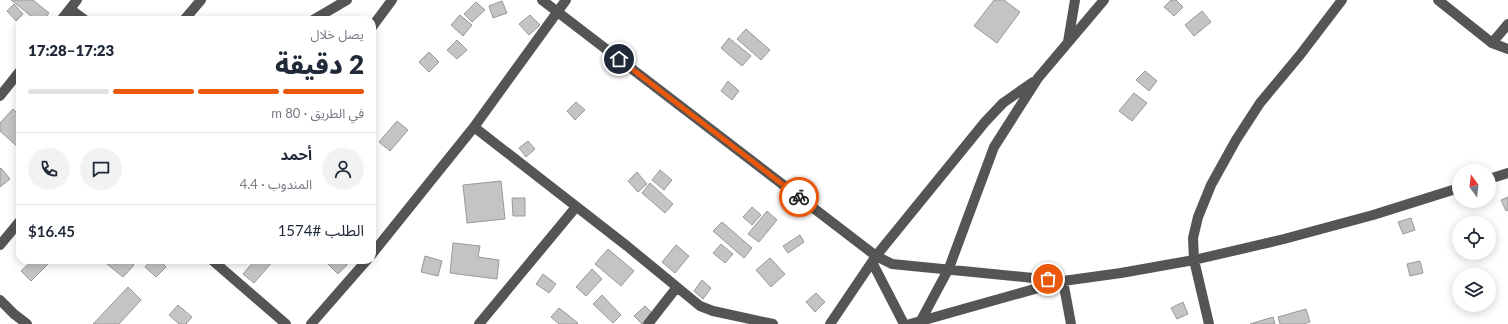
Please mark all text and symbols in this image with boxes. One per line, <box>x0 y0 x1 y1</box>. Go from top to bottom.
text: يصل خلال <box>310 26 364 42</box>
text: 17:23–17:28 <box>28 41 114 59</box>
pin <box>602 42 636 76</box>
text: 2 دقيقة <box>275 48 364 80</box>
icon: home <box>608 48 630 70</box>
text: في الطريق · 80 m <box>271 105 364 121</box>
text: أحمد <box>281 145 312 163</box>
button: phone <box>28 148 70 190</box>
button: chat <box>80 148 122 190</box>
button: person <box>322 148 364 190</box>
north arrow <box>1452 164 1496 208</box>
map controls <box>1452 164 1496 312</box>
text: المندوب · 4.4 <box>240 176 312 192</box>
courier <box>779 177 819 217</box>
icon: bike <box>788 186 810 208</box>
button: locate <box>1452 216 1496 260</box>
text: الطلب #1574 <box>278 221 364 239</box>
text: $16.45 <box>28 222 75 240</box>
pin <box>1031 262 1065 296</box>
icon: bag <box>1037 268 1059 290</box>
button: layers <box>1452 268 1496 312</box>

